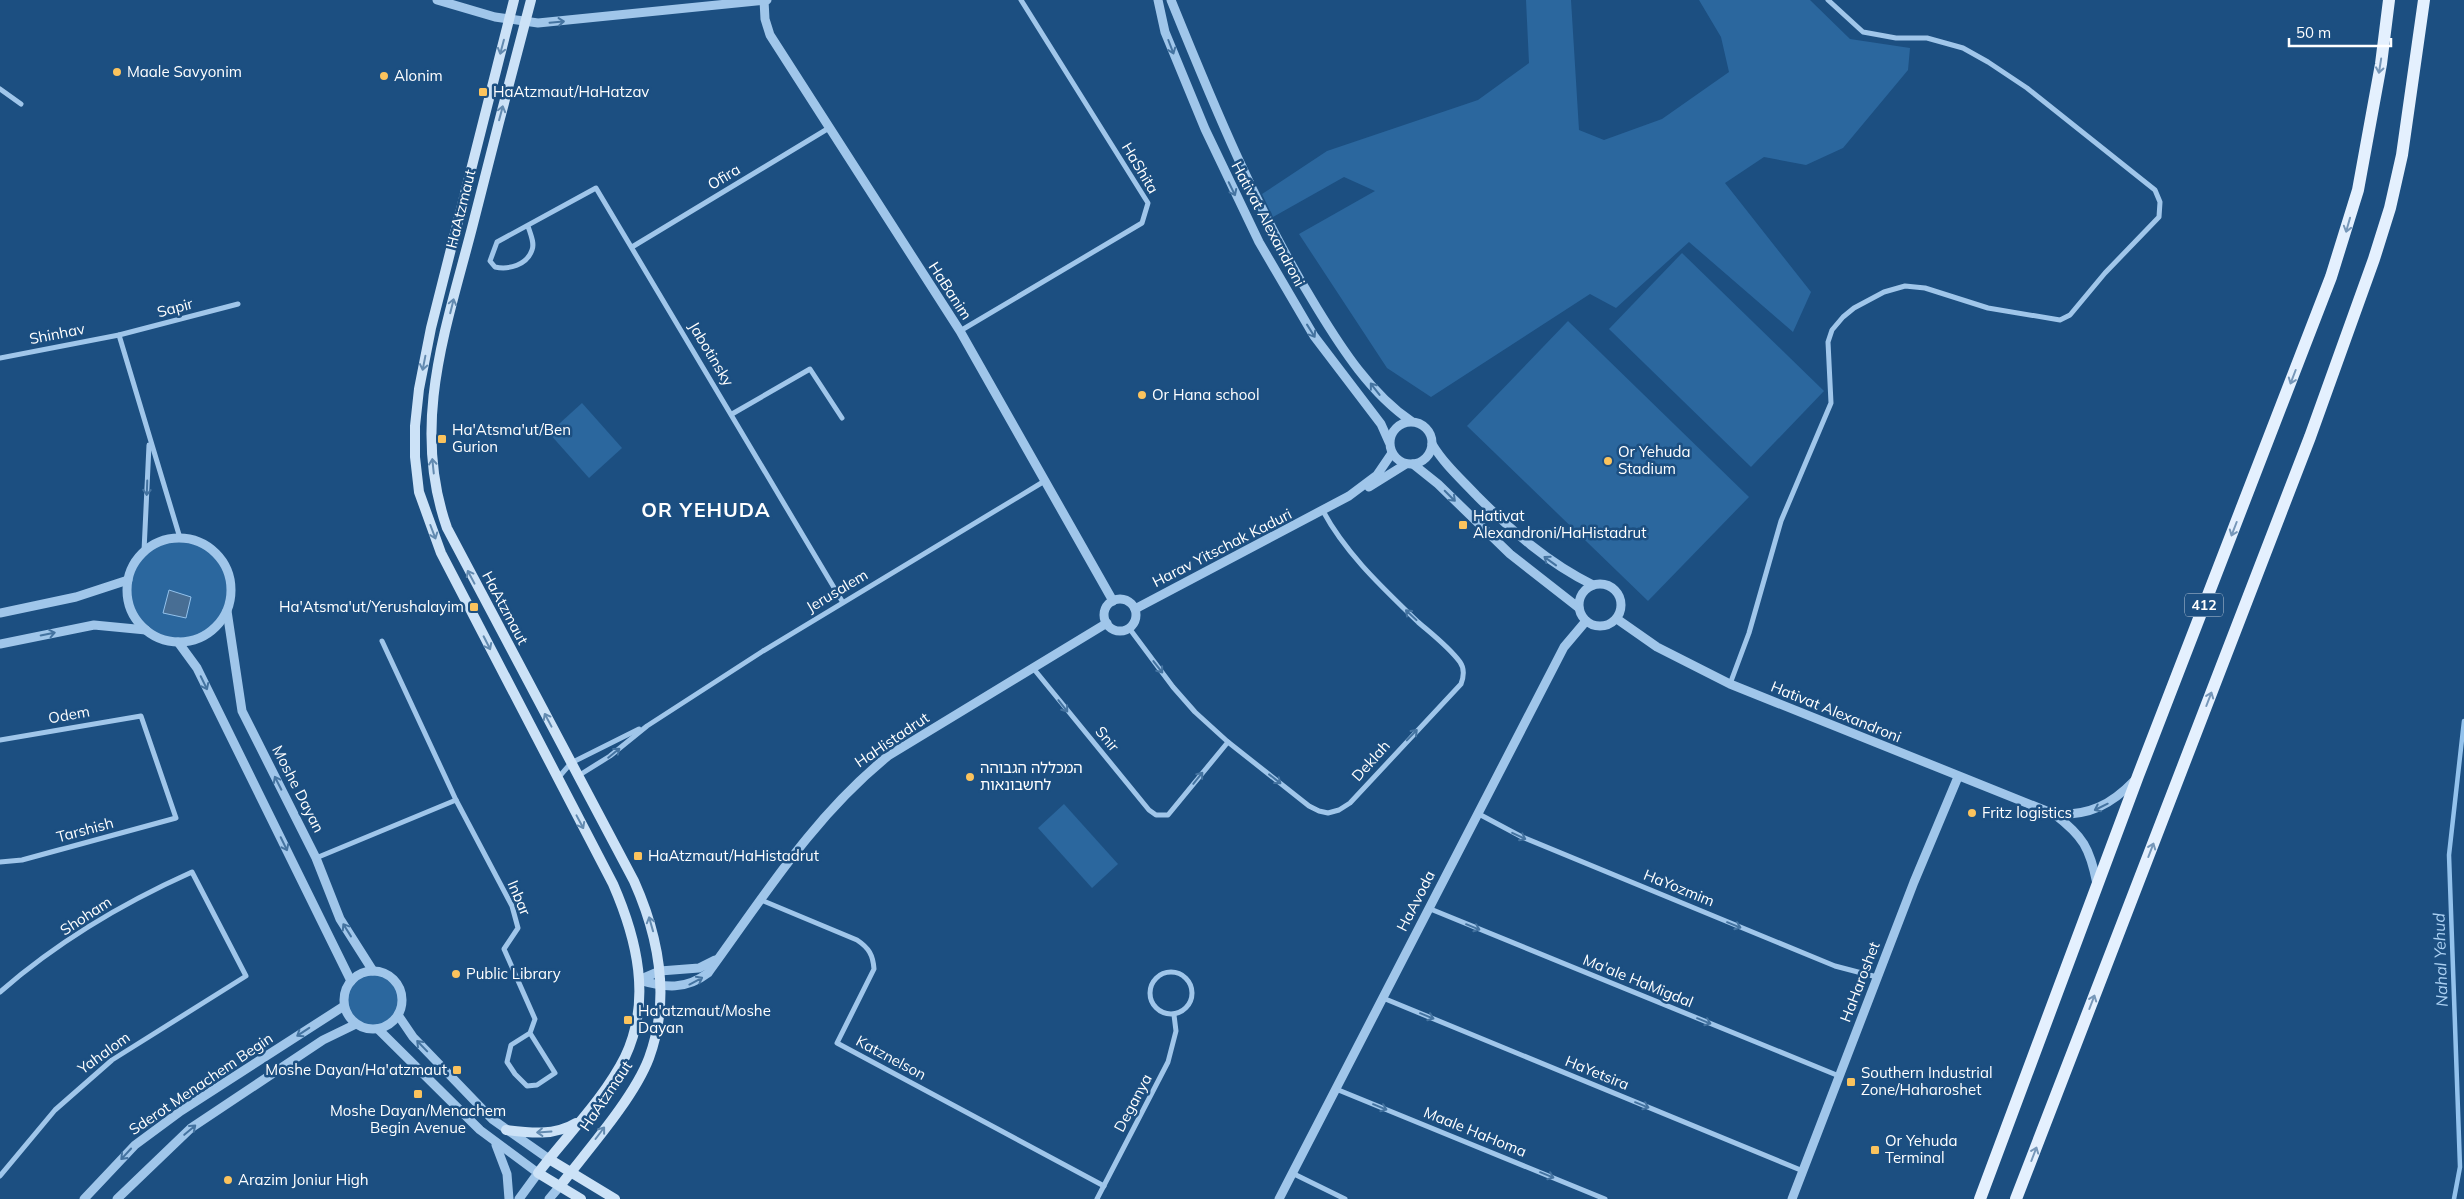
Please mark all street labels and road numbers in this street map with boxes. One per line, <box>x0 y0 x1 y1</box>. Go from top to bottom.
street label: HaShita <box>1118 139 1163 197</box>
street label: Hativat Alexandroni <box>1227 158 1309 290</box>
street label: Ofira <box>704 160 743 194</box>
street label: HaAtzmaut <box>442 168 479 250</box>
street label: HaBanim <box>925 258 976 323</box>
street label: Sapir <box>155 293 195 321</box>
street label: Jabotinsky <box>685 318 738 389</box>
street label: Shinhav <box>28 319 86 348</box>
street label: Harav Yitschak Kaduri <box>1149 504 1295 591</box>
street label: Jerusalem <box>802 565 871 616</box>
street label: HaAtzmaut <box>478 568 533 648</box>
road number: 412 <box>2185 594 2223 616</box>
street label: Hativat Alexandroni <box>1768 677 1904 746</box>
street label: Odem <box>47 702 91 728</box>
street label: HaHistadrut <box>851 708 932 771</box>
street label: Snir <box>1091 722 1124 756</box>
street label: Deklah <box>1347 736 1394 785</box>
street label: Moshe Dayan <box>268 742 329 836</box>
street label: Tarshish <box>54 813 115 846</box>
street label: HaYozmim <box>1641 865 1717 910</box>
street label: HaAvoda <box>1392 867 1439 934</box>
street label: Inbar <box>504 877 535 919</box>
street label: Shoham <box>56 892 115 939</box>
street label: HaHaroshet <box>1836 939 1884 1025</box>
street label: Ma'ale HaMigdal <box>1580 950 1696 1011</box>
street label: Yahalom <box>73 1027 134 1079</box>
street label: Sderot Menachem Begin <box>125 1028 276 1139</box>
street label: Katznelson <box>853 1031 930 1084</box>
street label: HaYetsira <box>1562 1051 1632 1094</box>
street label: HaAtzmaut <box>575 1057 636 1134</box>
street label: Deganya <box>1109 1071 1156 1135</box>
street label: Maale HaHoma <box>1421 1102 1529 1161</box>

